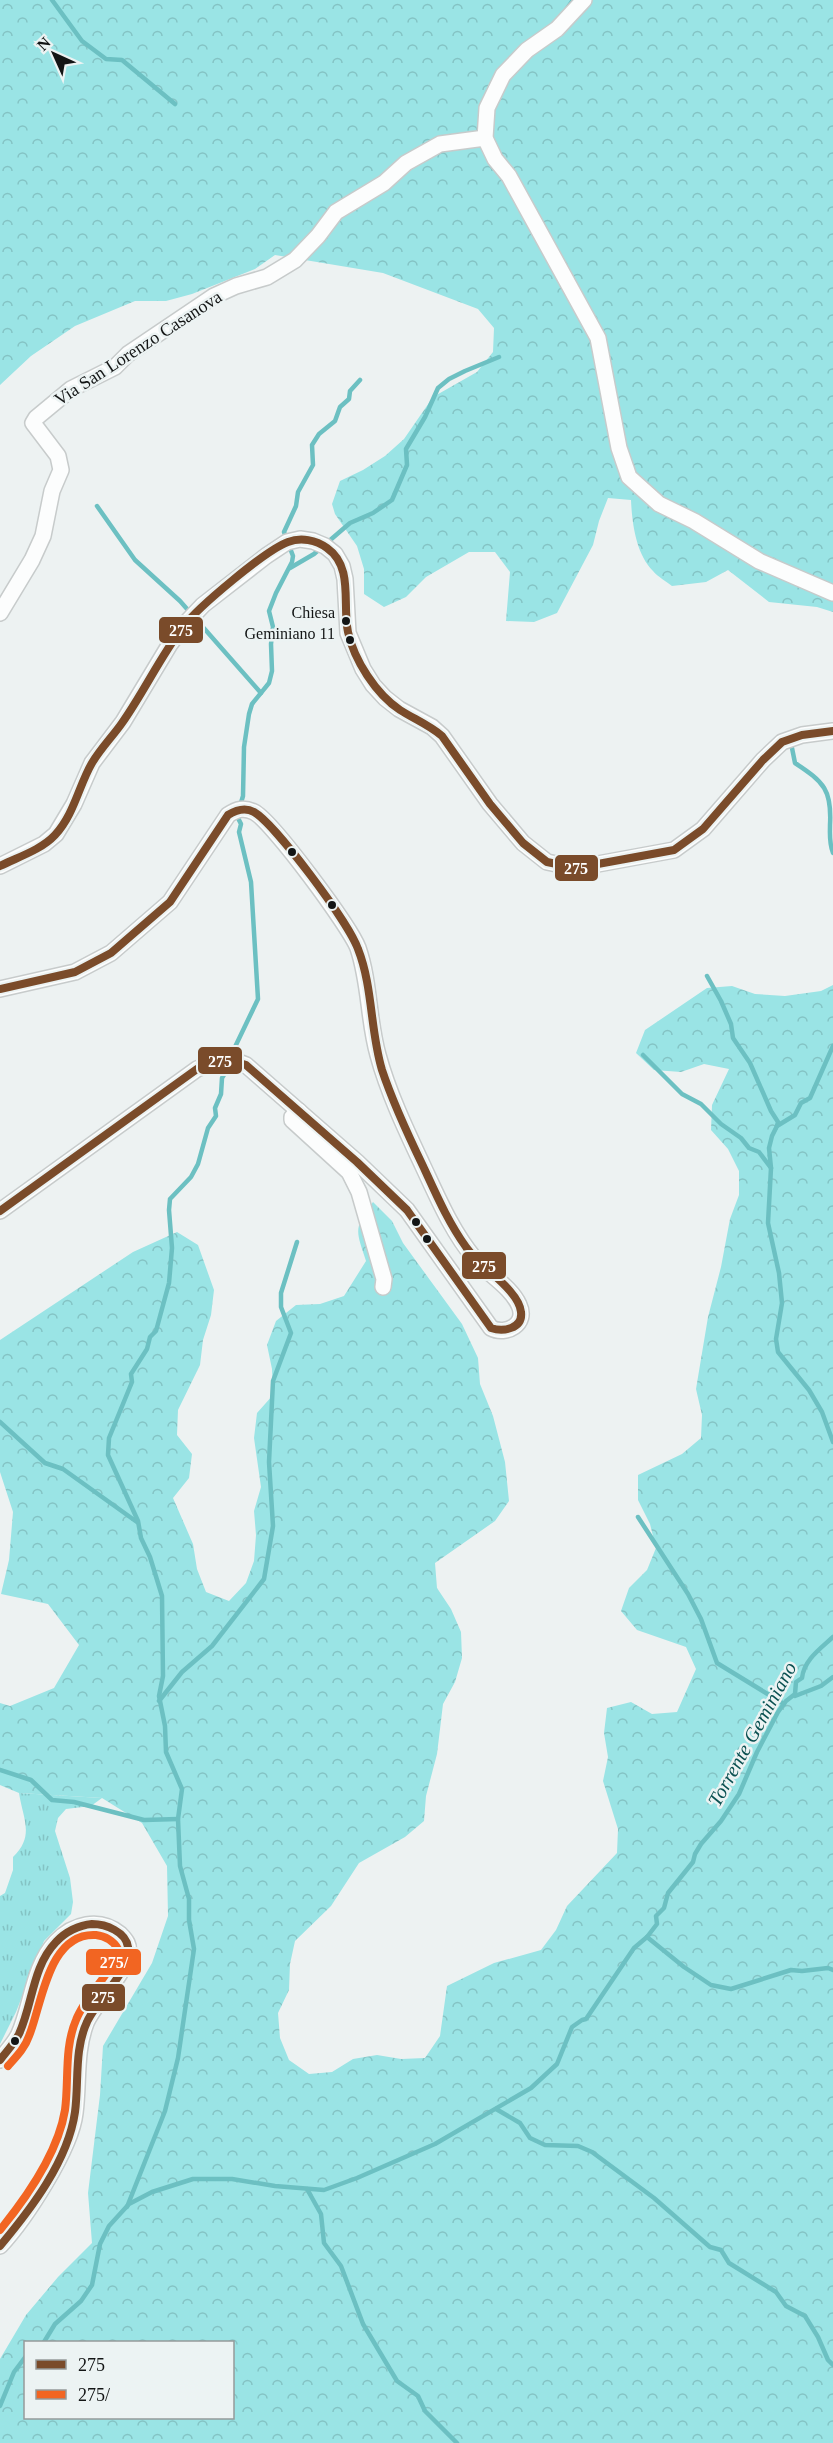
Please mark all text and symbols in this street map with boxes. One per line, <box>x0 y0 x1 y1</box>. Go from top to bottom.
north arrow <box>24 24 84 84</box>
text: N <box>34 33 54 54</box>
street label: Via San Lorenzo Casanova <box>51 286 225 410</box>
place label: Chiesa Geminiano 11 <box>245 604 335 642</box>
marker: Chiesa Geminiano 11 <box>340 615 352 627</box>
line badge: 275 <box>158 616 204 644</box>
text: 275 <box>169 622 193 639</box>
unlabelled marker <box>344 634 356 646</box>
unlabelled marker <box>286 846 298 858</box>
line badge: 275 <box>554 854 599 882</box>
text: 275 <box>564 860 588 877</box>
unlabelled marker <box>326 899 338 911</box>
line badge: 275 <box>197 1046 243 1075</box>
text: 275 <box>208 1053 232 1070</box>
unlabelled marker <box>410 1216 422 1228</box>
unlabelled marker <box>421 1233 433 1245</box>
line badge: 275 <box>461 1251 507 1280</box>
text: 275 <box>472 1258 496 1275</box>
water label: Torrente Geminiano <box>703 1658 801 1810</box>
line badge: 275/ <box>85 1948 142 1976</box>
text: 275/ <box>100 1954 129 1971</box>
line badge: 275 <box>81 1983 126 2012</box>
text: 275 <box>91 1989 115 2006</box>
unlabelled marker <box>9 2035 21 2047</box>
legend <box>24 2341 234 2419</box>
text: 275 <box>78 2355 105 2375</box>
text: 275/ <box>78 2385 110 2405</box>

